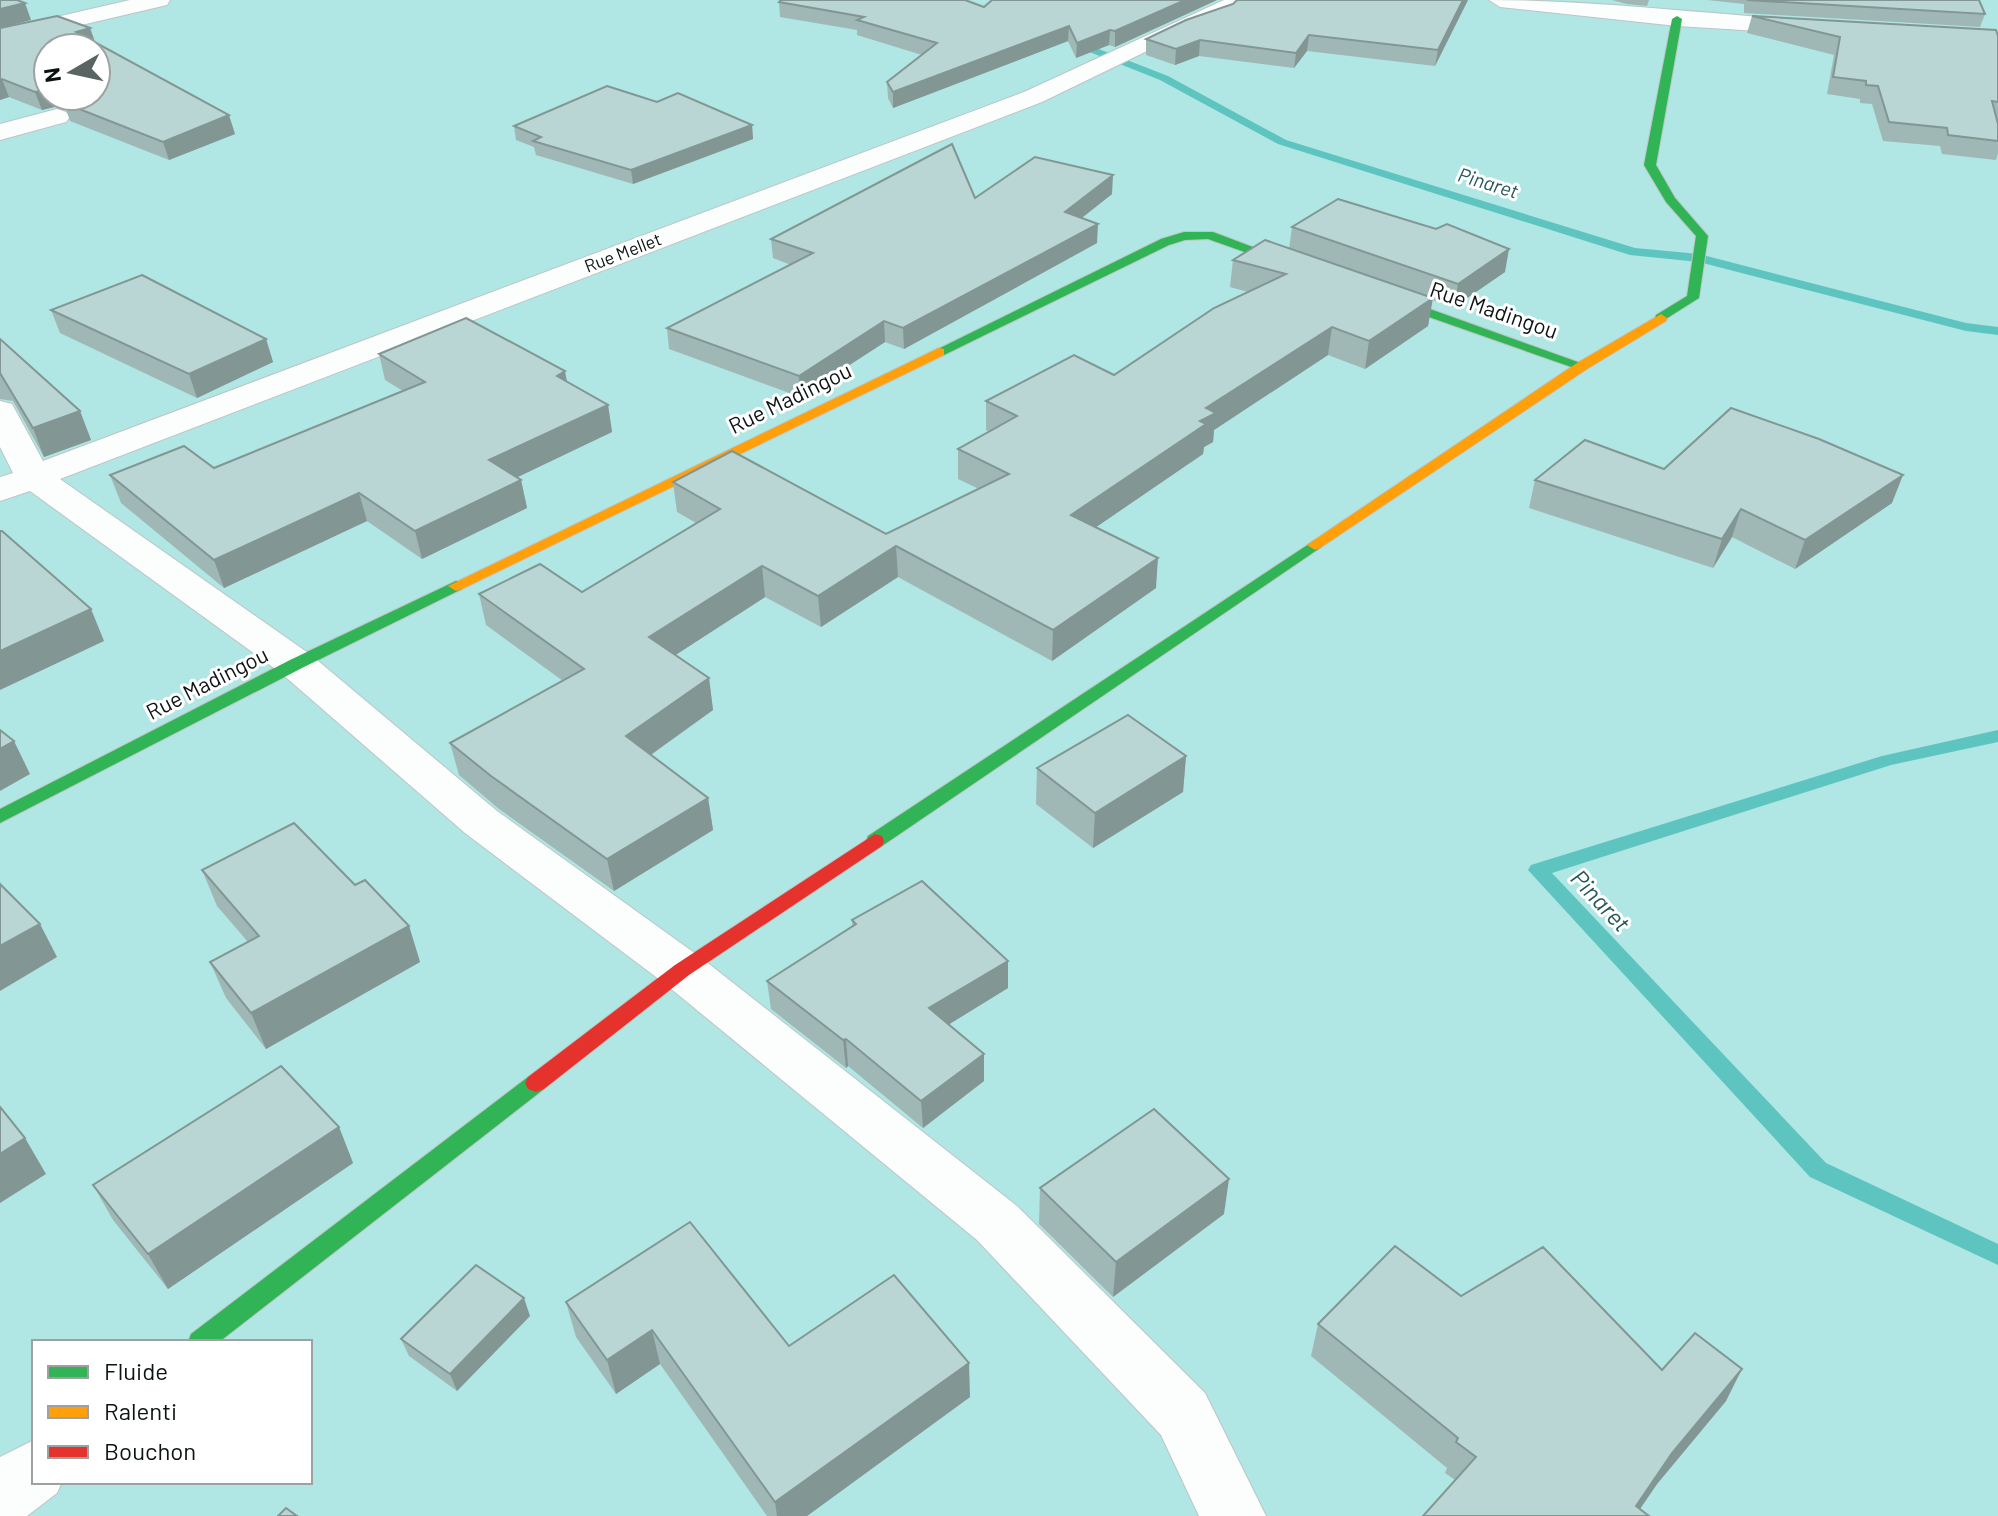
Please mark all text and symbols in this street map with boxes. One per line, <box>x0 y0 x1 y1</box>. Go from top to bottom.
north arrow <box>32 32 112 112</box>
text: N <box>37 66 65 85</box>
water label: Pinaret <box>1455 162 1521 203</box>
street label: Rue Mellet <box>581 227 664 277</box>
street label: Rue Madingou <box>1427 275 1562 343</box>
street label: Rue Madingou <box>724 356 855 438</box>
street label: Rue Madingou <box>141 640 272 724</box>
water label: Pinaret <box>1565 863 1637 937</box>
legend <box>32 1340 312 1484</box>
text: Fluide <box>104 1356 168 1385</box>
text: Ralenti <box>104 1396 177 1425</box>
text: Bouchon <box>104 1436 196 1465</box>

